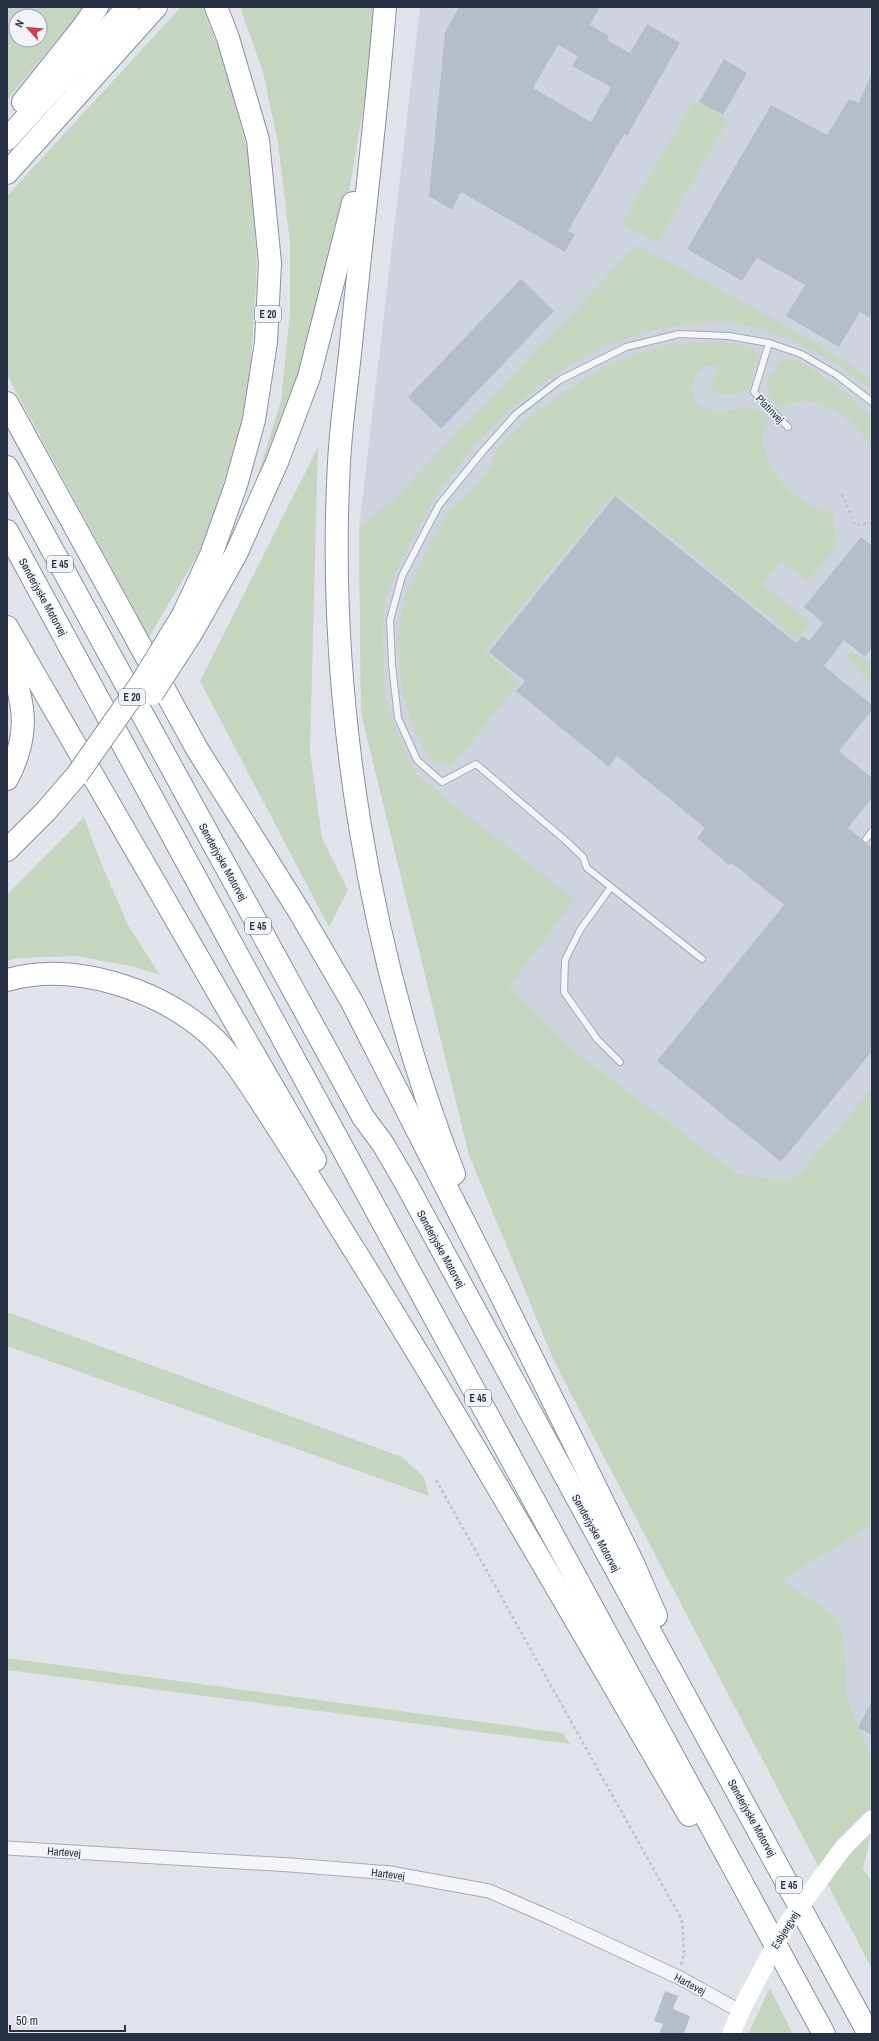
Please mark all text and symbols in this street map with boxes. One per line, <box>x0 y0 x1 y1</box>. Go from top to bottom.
north arrow <box>8 8 48 48</box>
text: N <box>11 17 27 30</box>
road number: E 20 <box>255 306 281 322</box>
street label: Platinvej <box>753 392 787 426</box>
street label: Sønderjyske Motorvej <box>16 556 70 638</box>
road number: E 45 <box>47 556 73 572</box>
road number: E 20 <box>119 689 145 705</box>
street label: Sønderjyske Motorvej <box>196 821 250 903</box>
road number: E 45 <box>245 918 271 934</box>
street label: Sønderjyske Motorvej <box>414 1208 468 1290</box>
road number: E 45 <box>465 1390 491 1406</box>
street label: Sønderjyske Motorvej <box>569 1492 623 1574</box>
street label: Sønderjyske Motorvej <box>725 1777 779 1859</box>
street label: Hartevej <box>47 1844 81 1860</box>
street label: Hartevej <box>370 1865 406 1883</box>
road number: E 45 <box>776 1877 802 1893</box>
street label: Esbjergvej <box>768 1908 802 1952</box>
street label: Hartevej <box>672 1970 708 1998</box>
scale bar <box>10 2007 125 2033</box>
text: 50 m <box>16 2013 38 2029</box>

